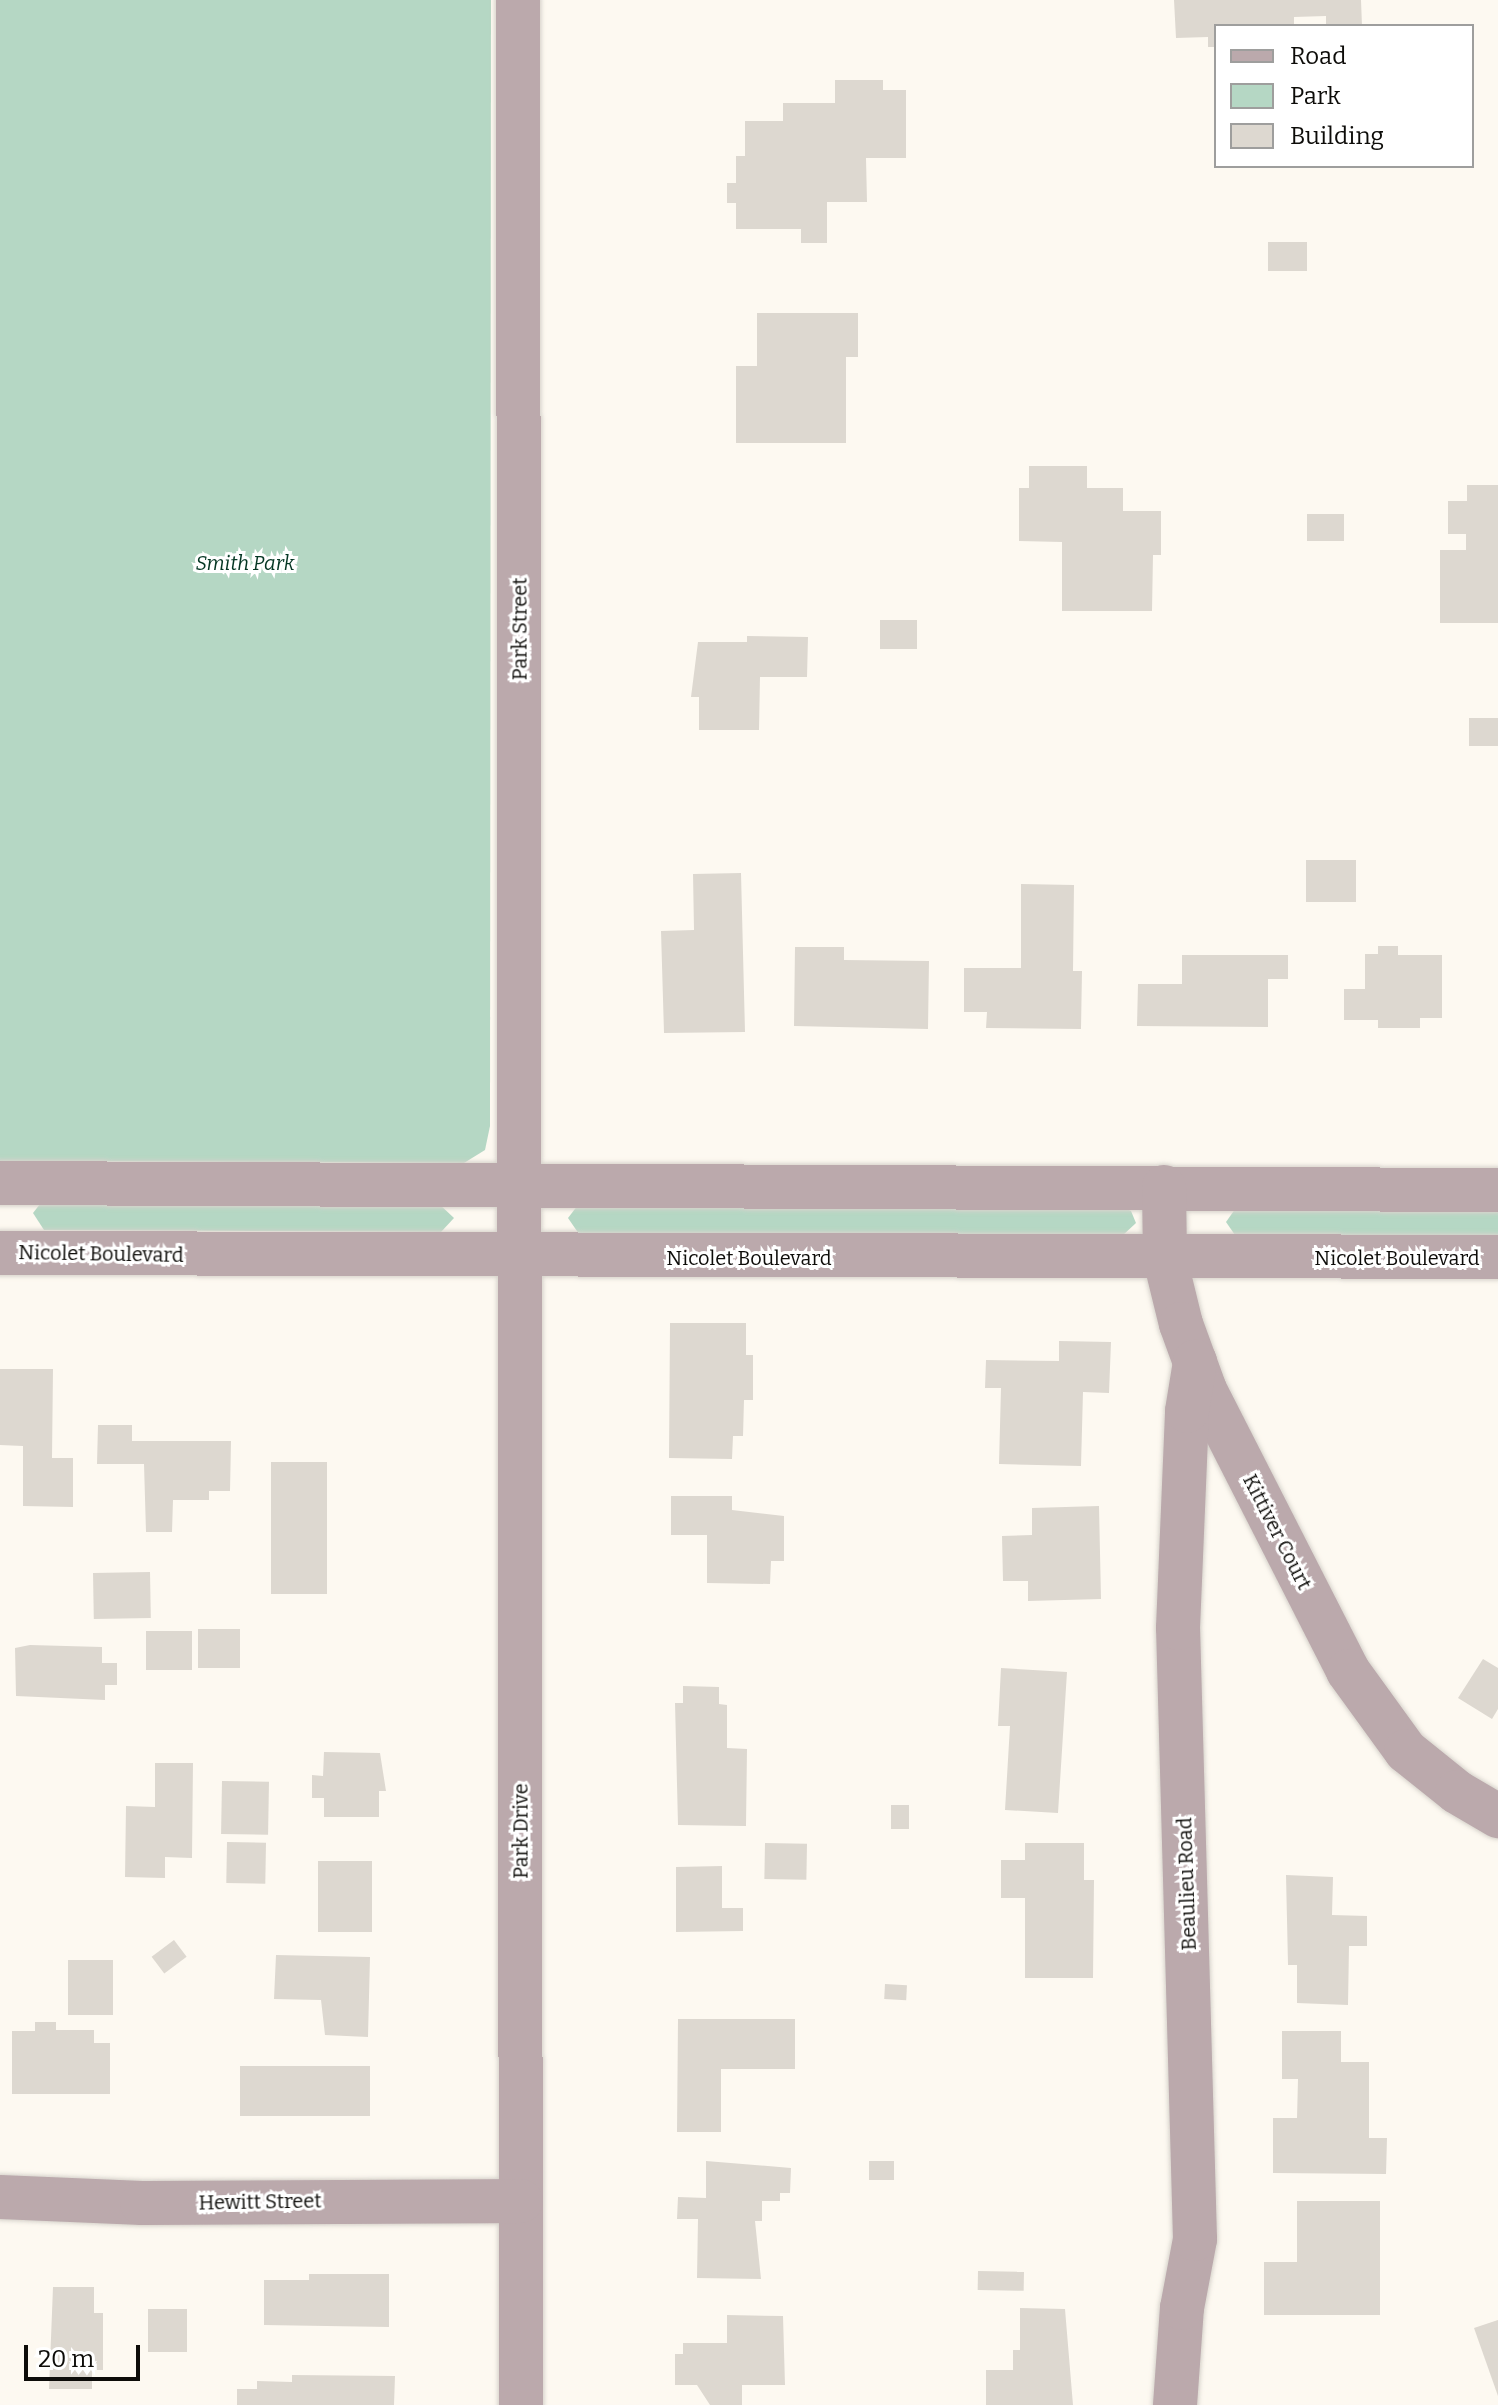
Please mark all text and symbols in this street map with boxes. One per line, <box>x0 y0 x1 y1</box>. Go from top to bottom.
legend <box>1214 24 1474 168</box>
text: Road <box>1290 42 1346 70</box>
text: Park <box>1290 82 1341 110</box>
text: Building <box>1290 122 1384 150</box>
park label: Smith Park <box>195 551 295 575</box>
street label: Park Street <box>508 578 532 680</box>
street label: Nicolet Boulevard <box>18 1241 184 1267</box>
street label: Nicolet Boulevard <box>666 1246 832 1270</box>
street label: Nicolet Boulevard <box>1314 1246 1480 1270</box>
street label: Kittiver Court <box>1238 1470 1316 1594</box>
street label: Park Drive <box>509 1783 533 1879</box>
street label: Beaulieu Road <box>1173 1817 1201 1951</box>
street label: Hewitt Street <box>198 2189 322 2215</box>
scale bar <box>28 2329 144 2379</box>
text: 20 m <box>38 2345 94 2373</box>

